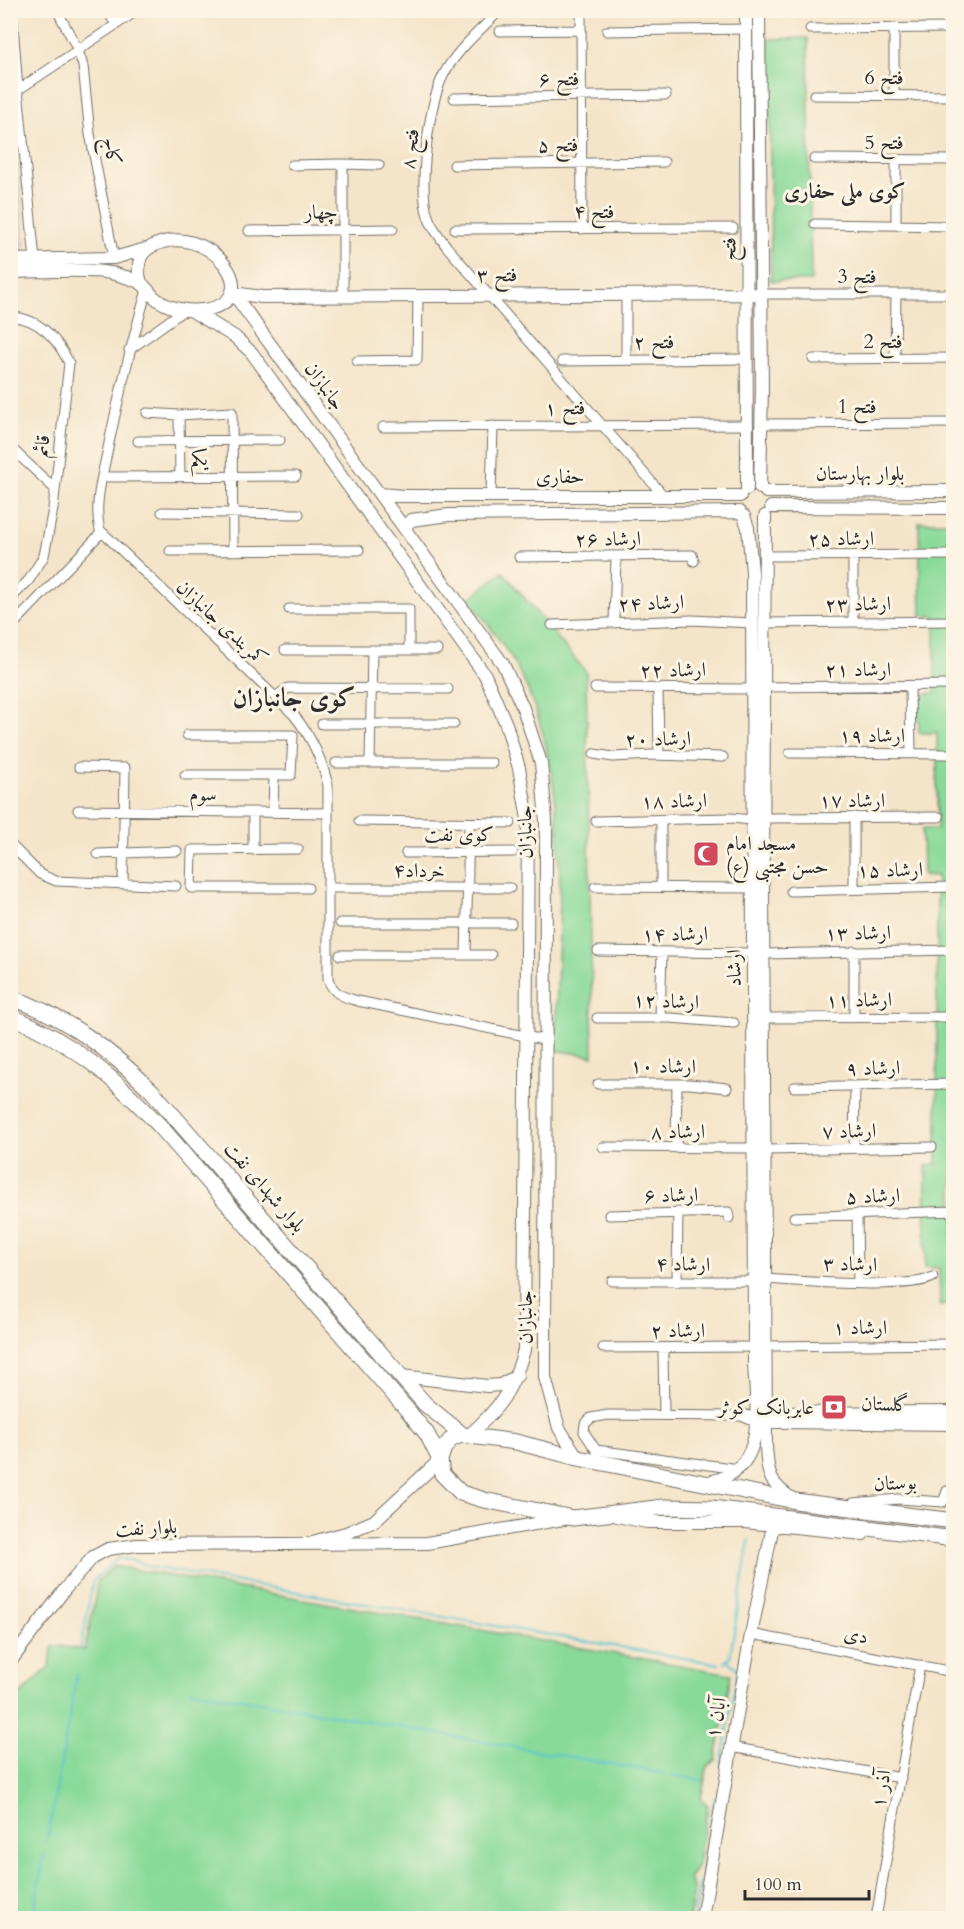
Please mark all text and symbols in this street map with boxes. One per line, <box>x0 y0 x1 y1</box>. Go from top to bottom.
street label: فتح 6 <box>864 64 904 95</box>
street label: فتح ۶ <box>538 65 580 97</box>
street label: فتح ۸ <box>394 127 430 171</box>
street label: فتح 5 <box>864 129 904 160</box>
street label: فتح ۵ <box>537 131 579 163</box>
street label: کاج <box>92 134 128 168</box>
district label: کوی ملی حفاری <box>784 177 906 207</box>
street label: چهار <box>302 198 338 226</box>
street label: فتح ۴ <box>574 198 614 229</box>
street label: فتح <box>715 237 747 261</box>
street label: فتح ۳ <box>476 261 518 293</box>
street label: فتح 3 <box>837 263 877 294</box>
street label: فتح ۲ <box>633 328 675 360</box>
street label: فتح 2 <box>863 328 903 359</box>
street label: جانبازان <box>298 356 352 416</box>
street label: فتح 1 <box>837 393 877 424</box>
street label: فتح ۱ <box>544 394 586 426</box>
street label: قائم <box>27 433 61 459</box>
street label: یکم <box>190 445 209 477</box>
street label: بلوار بهارستان <box>816 460 904 487</box>
street label: حفاری <box>536 463 584 490</box>
street label: ارشاد ۲۶ <box>575 525 641 553</box>
street label: ارشاد ۲۵ <box>808 525 874 552</box>
street label: کمربندی جانبازان <box>170 574 274 672</box>
street label: ارشاد ۲۴ <box>618 588 684 618</box>
street label: ارشاد ۲۳ <box>825 590 891 618</box>
street label: ارشاد ۲۲ <box>640 656 706 684</box>
street label: ارشاد ۲۱ <box>825 656 891 683</box>
district label: کوی جانبازان <box>233 680 356 715</box>
street label: ارشاد ۱۹ <box>839 722 905 749</box>
street label: ارشاد ۲۰ <box>625 725 691 753</box>
street label: سوم <box>189 780 217 812</box>
street label: ارشاد ۱۸ <box>641 787 707 815</box>
street label: ارشاد ۱۷ <box>819 787 885 814</box>
street label: جانبازان <box>511 805 539 859</box>
street label: کوی نفت <box>424 821 494 848</box>
place label: مسجد امام حسن مجتبی (ع) <box>726 830 829 884</box>
mosque icon: مسجد امام حسن مجتبی (ع) <box>691 839 721 869</box>
street label: ارشاد ۱۵ <box>857 856 923 884</box>
street label: خرداد۴ <box>393 857 445 884</box>
street label: ارشاد ۱۳ <box>825 919 891 947</box>
street label: ارشاد ۱۴ <box>642 920 708 948</box>
street label: ارشاد <box>720 949 748 987</box>
street label: ارشاد ۱۲ <box>633 986 699 1016</box>
street label: ارشاد ۱۱ <box>826 986 892 1014</box>
street label: ارشاد ۱۰ <box>630 1052 696 1080</box>
street label: ارشاد ۹ <box>846 1054 900 1082</box>
street label: ارشاد ۷ <box>822 1117 876 1145</box>
street label: ارشاد ۸ <box>651 1118 705 1145</box>
street label: بلوار شهدای نفت <box>218 1136 312 1238</box>
street label: ارشاد ۶ <box>644 1181 698 1209</box>
street label: ارشاد ۵ <box>845 1182 901 1210</box>
street label: ارشاد ۴ <box>656 1250 710 1278</box>
street label: ارشاد ۳ <box>823 1250 877 1278</box>
street label: جانبازان <box>512 1290 539 1344</box>
street label: ارشاد ۱ <box>833 1314 887 1341</box>
street label: ارشاد ۲ <box>651 1317 705 1344</box>
street label: گلستان <box>861 1390 909 1418</box>
bank icon: عابربانک کوثر <box>819 1392 849 1422</box>
place label: عابربانک کوثر <box>716 1394 814 1421</box>
street label: بوستان <box>873 1469 917 1497</box>
street label: بلوار نفت <box>114 1513 178 1543</box>
street label: دی <box>842 1620 870 1650</box>
street label: آبان ۱ <box>699 1693 733 1741</box>
street label: آذر ۱ <box>864 1765 898 1810</box>
scale bar <box>745 1863 870 1901</box>
text: 100 m <box>754 1872 802 1897</box>

